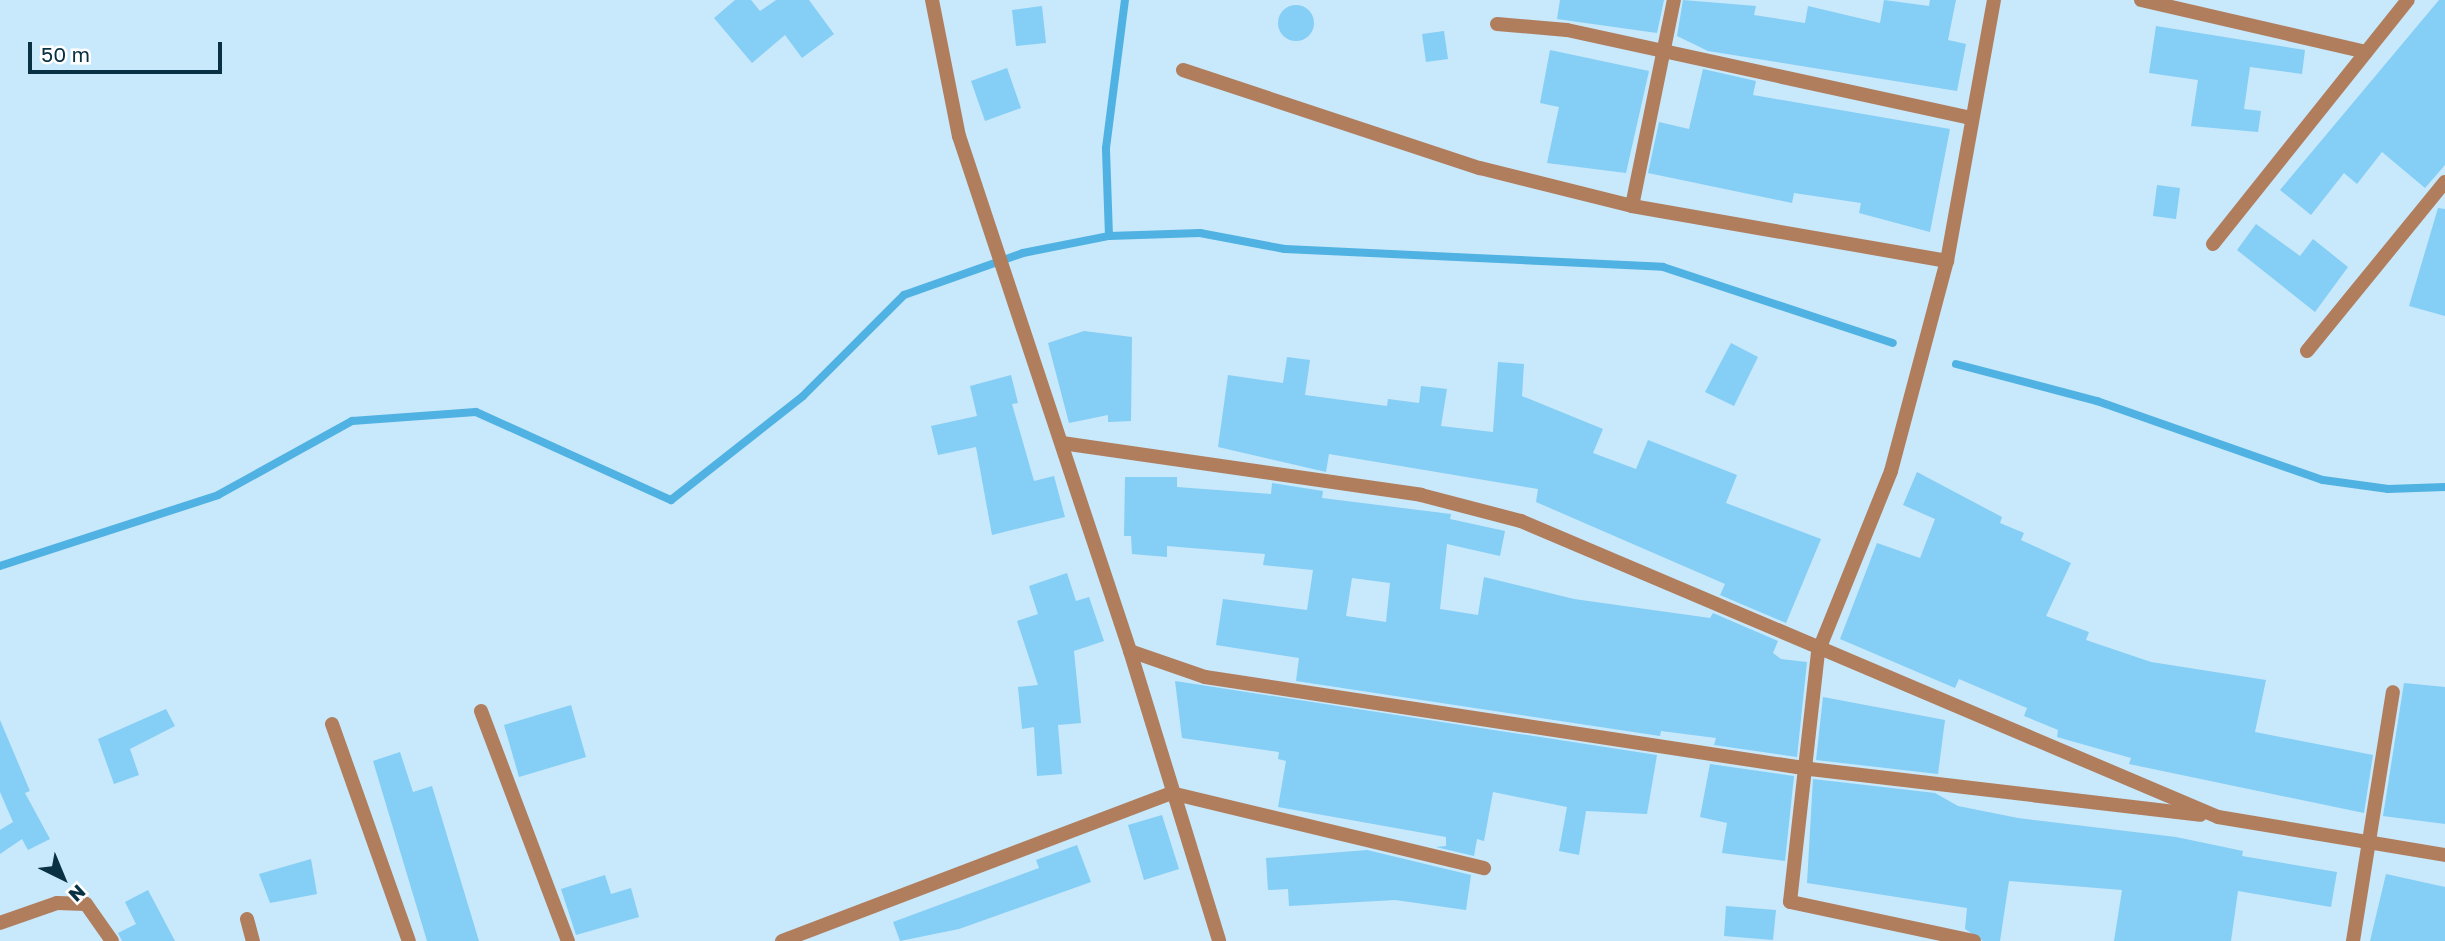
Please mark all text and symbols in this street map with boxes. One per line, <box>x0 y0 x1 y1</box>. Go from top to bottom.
scale bar <box>32 28 226 72</box>
text: 50 m <box>41 41 90 67</box>
north arrow <box>28 843 98 913</box>
text: N <box>65 880 91 907</box>

